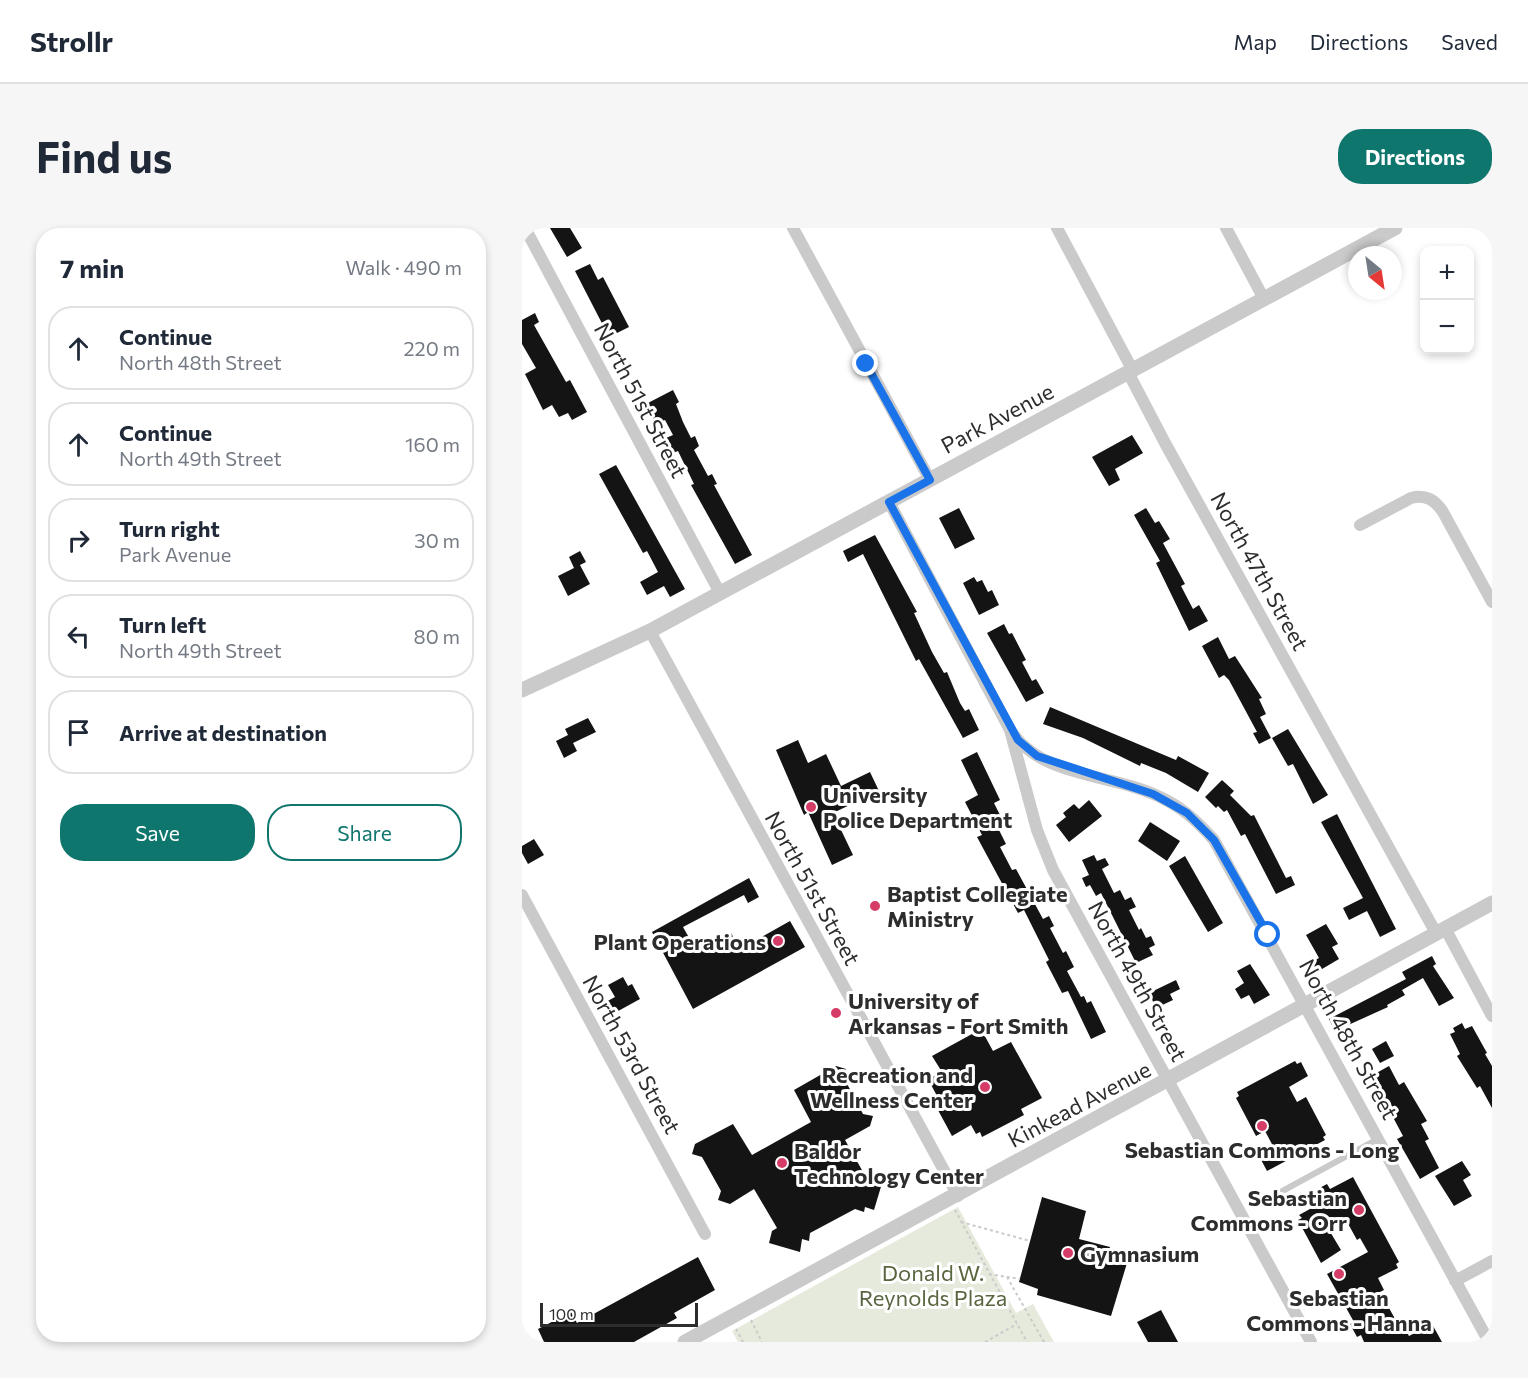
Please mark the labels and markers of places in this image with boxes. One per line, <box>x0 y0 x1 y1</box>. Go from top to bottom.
place label: University Police Department <box>823 781 1012 833</box>
marker: University Police Department <box>804 800 818 814</box>
place label: Baptist Collegiate Ministry <box>887 880 1068 932</box>
marker: Baptist Collegiate Ministry <box>868 899 882 913</box>
place label: Plant Operations <box>593 928 766 955</box>
marker: Plant Operations <box>771 934 785 948</box>
place label: University of Arkansas - Fort Smith <box>848 987 1068 1039</box>
marker: University of Arkansas - Fort Smith <box>829 1006 843 1020</box>
place label: Recreation and Wellness Center <box>810 1061 973 1113</box>
marker: Recreation and Wellness Center <box>978 1080 992 1094</box>
marker: Sebastian Commons - Long <box>1255 1119 1269 1133</box>
place label: Sebastian Commons - Long <box>1125 1136 1399 1163</box>
place label: Baldor Technology Center <box>794 1137 984 1189</box>
marker: Baldor Technology Center <box>775 1156 789 1170</box>
place label: Sebastian Commons - Orr <box>1190 1184 1347 1236</box>
marker: Sebastian Commons - Orr <box>1352 1203 1366 1217</box>
place label: Gymnasium <box>1080 1240 1199 1267</box>
marker: Gymnasium <box>1061 1246 1075 1260</box>
marker: Sebastian Commons - Hanna <box>1332 1267 1346 1281</box>
place label: Sebastian Commons - Hanna <box>1246 1284 1432 1336</box>

